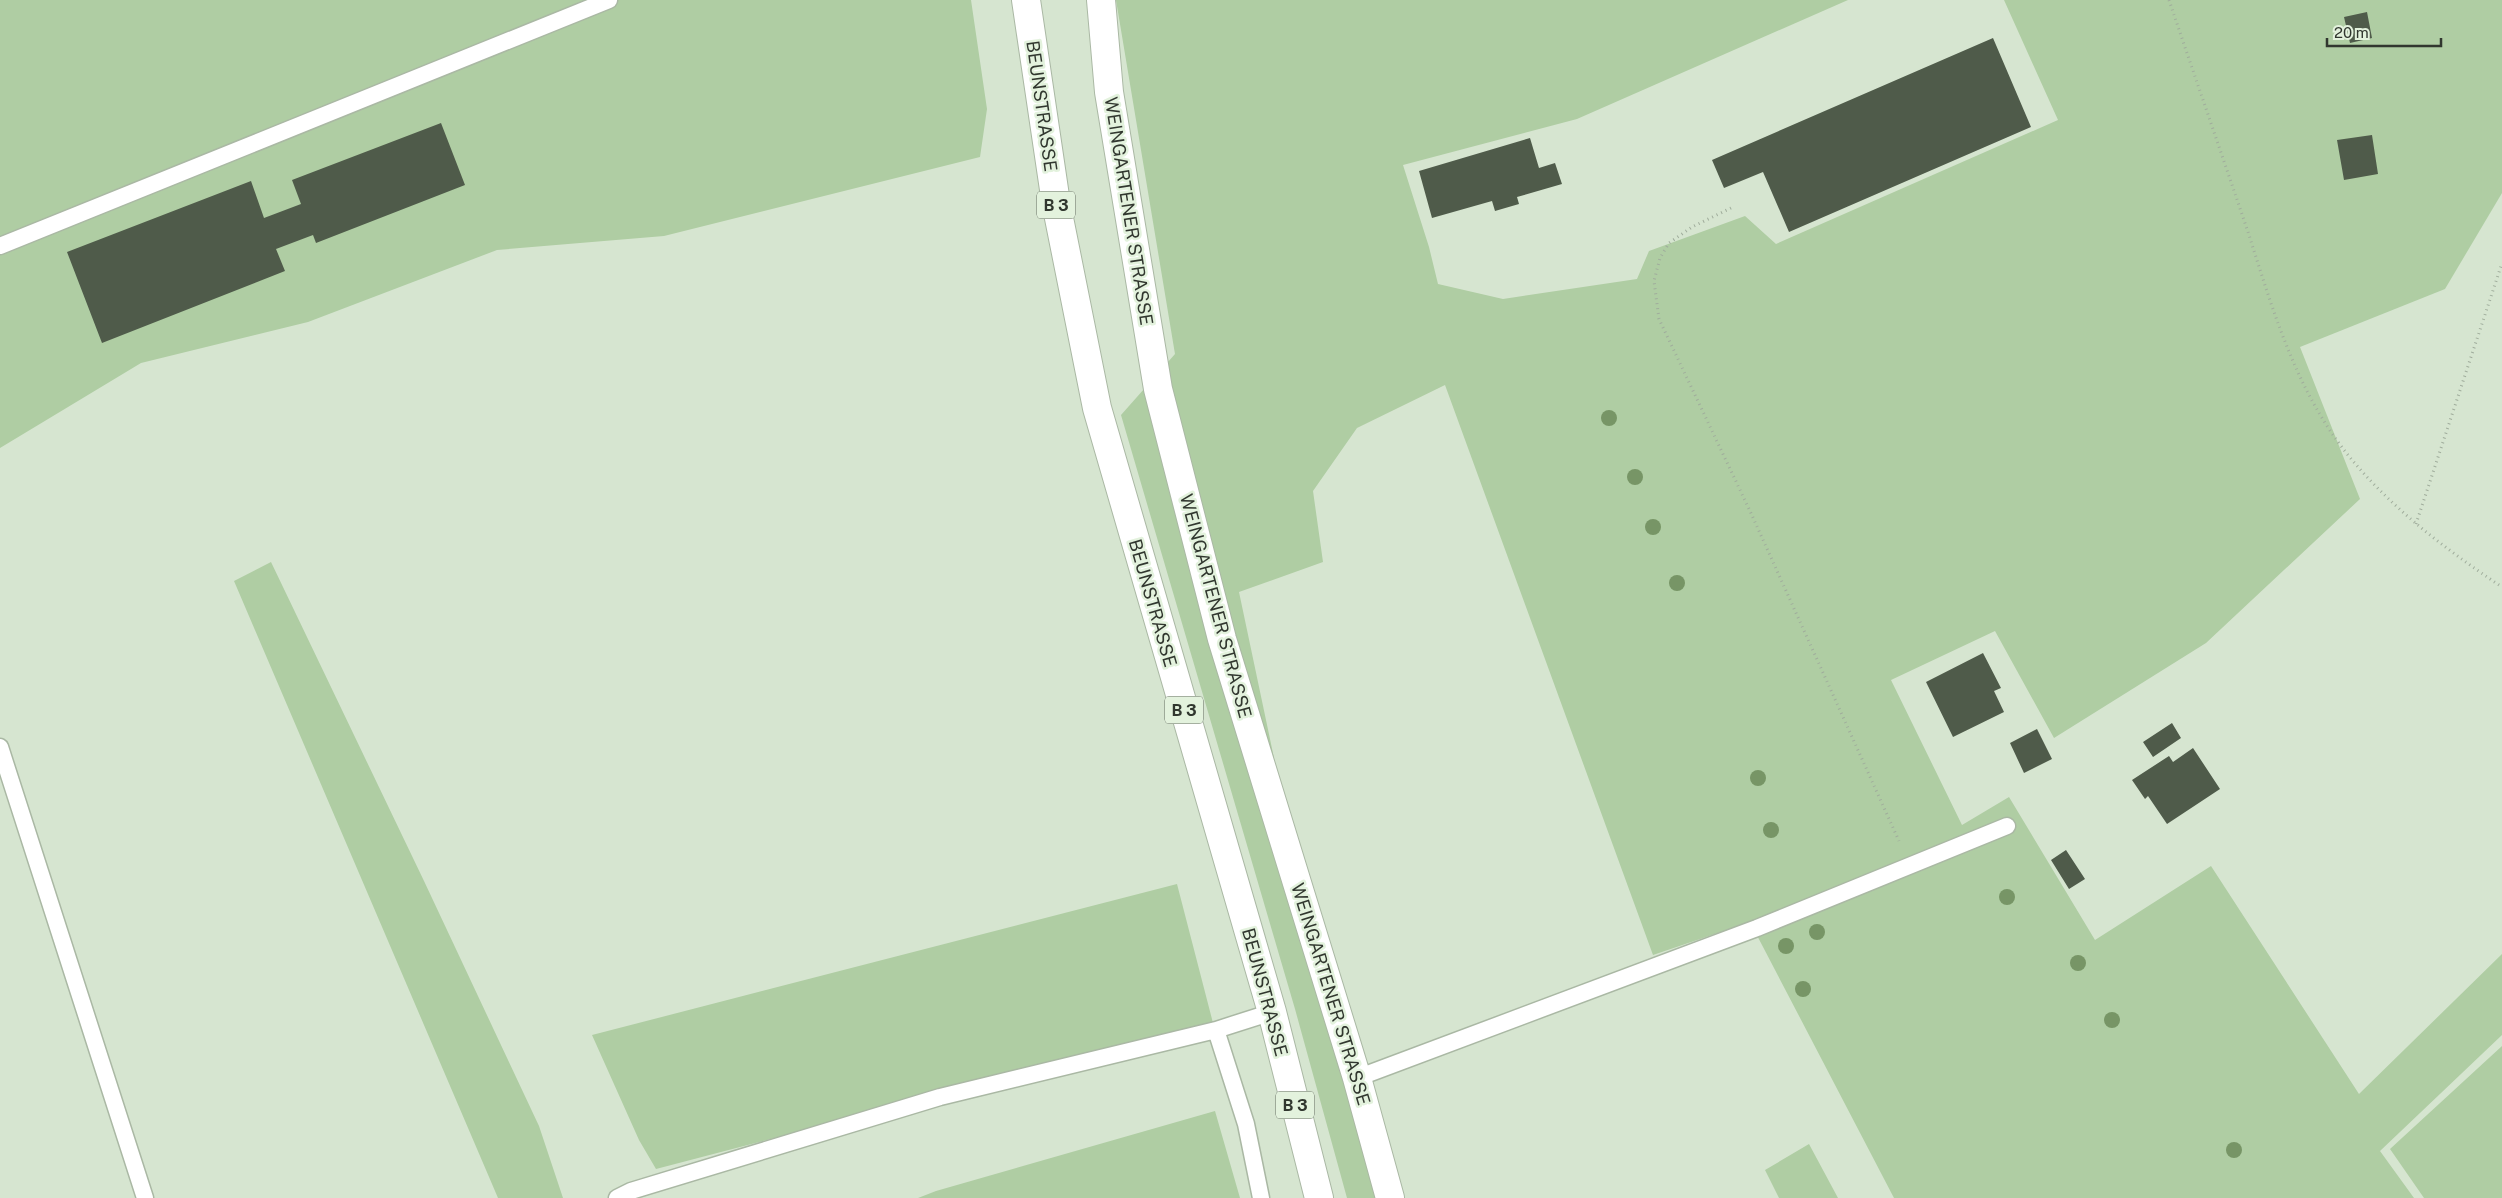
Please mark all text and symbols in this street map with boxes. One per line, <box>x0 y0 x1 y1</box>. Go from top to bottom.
scale bar <box>2327 15 2441 47</box>
text: 20 m <box>2334 24 2369 41</box>
street label: BEUNSTRASSE <box>1022 39 1062 173</box>
street label: WEINGARTENER STRASSE <box>1101 95 1157 327</box>
road number: B 3 <box>1037 192 1075 218</box>
street label: WEINGARTENER STRASSE <box>1176 492 1256 720</box>
street label: BEUNSTRASSE <box>1125 537 1181 669</box>
road number: B 3 <box>1165 696 1203 724</box>
street label: WEINGARTENER STRASSE <box>1287 880 1375 1108</box>
street label: BEUNSTRASSE <box>1238 925 1292 1059</box>
road number: B 3 <box>1276 1092 1314 1118</box>

